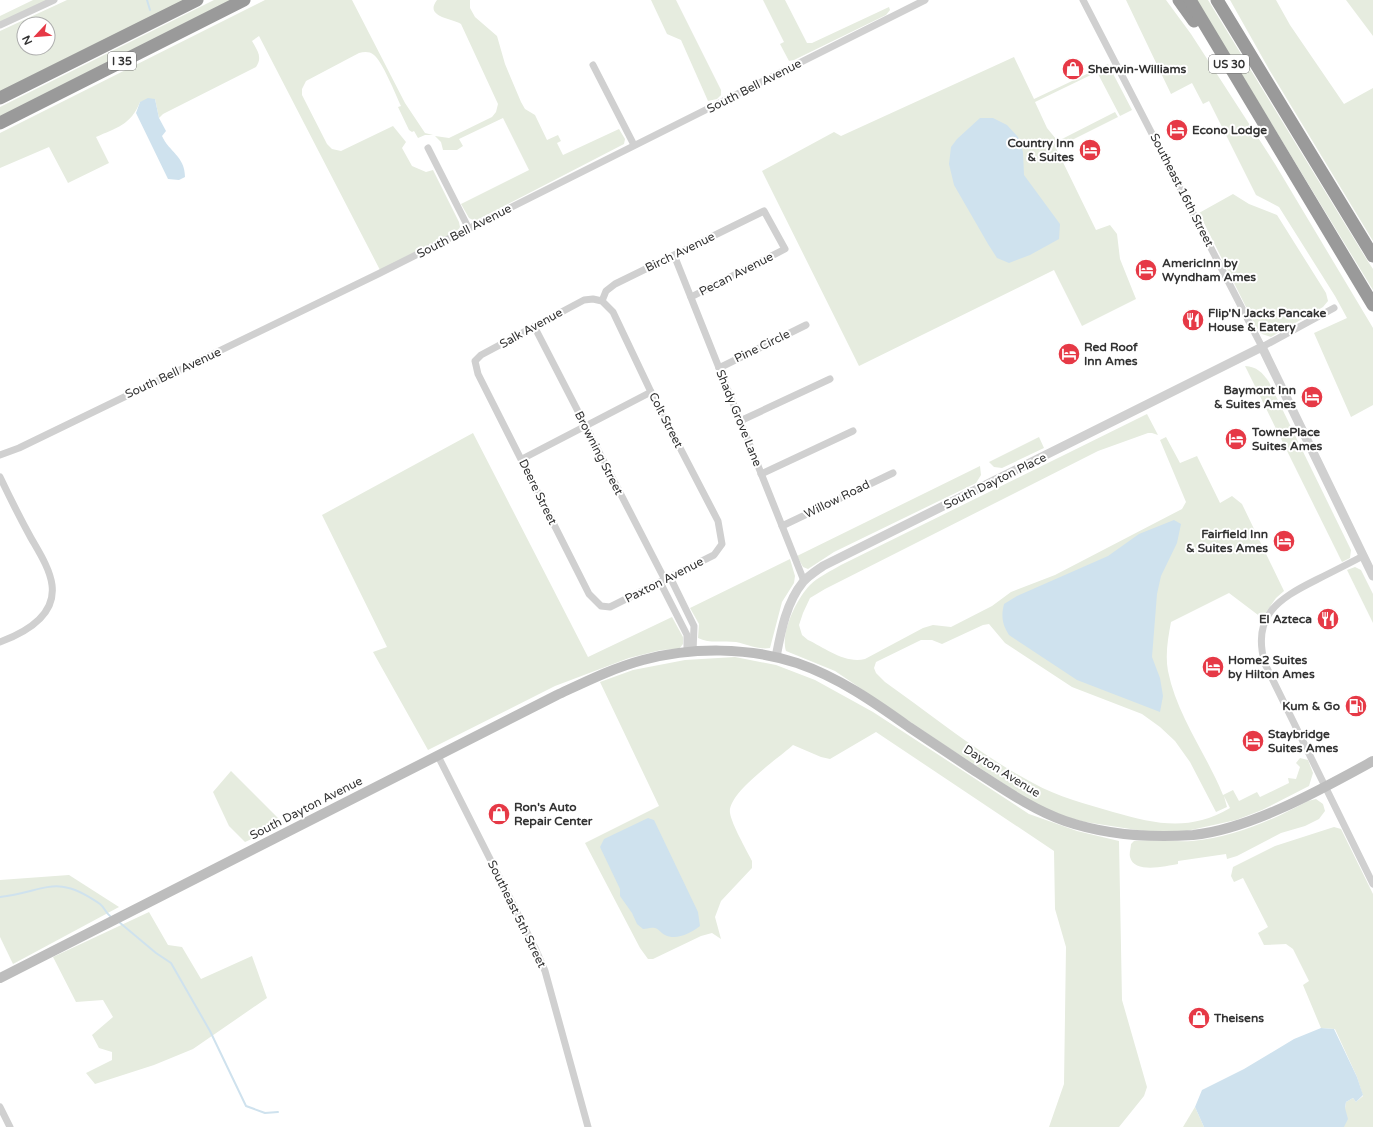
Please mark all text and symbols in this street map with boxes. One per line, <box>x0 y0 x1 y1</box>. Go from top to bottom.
north arrow <box>16 16 56 56</box>
text: N <box>20 33 35 47</box>
road number: I 35 <box>108 52 136 70</box>
road number: US 30 <box>1209 55 1249 73</box>
street label: South Bell Avenue <box>704 56 804 116</box>
shop icon: Sherwin-Williams <box>1060 56 1086 82</box>
place label: Sherwin-Williams <box>1088 62 1186 76</box>
hotel icon: Econo Lodge <box>1164 117 1190 143</box>
place label: Econo Lodge <box>1192 123 1267 138</box>
street label: Southeast 16th Street <box>1147 131 1217 249</box>
place label: Country Inn & Suites <box>1007 136 1074 164</box>
hotel icon: Country Inn & Suites <box>1077 137 1103 163</box>
street label: South Bell Avenue <box>414 201 514 261</box>
street label: Birch Avenue <box>643 229 717 275</box>
street label: Pecan Avenue <box>697 249 776 299</box>
place label: AmericInn by Wyndham Ames <box>1162 256 1256 285</box>
hotel icon: AmericInn by Wyndham Ames <box>1133 257 1159 283</box>
street label: Salk Avenue <box>497 305 565 351</box>
place label: Flip'N Jacks Pancake House & Eatery <box>1208 306 1326 335</box>
restaurant icon: Flip'N Jacks Pancake House & Eatery <box>1180 307 1206 333</box>
street label: Pine Circle <box>732 326 792 365</box>
place label: Red Roof Inn Ames <box>1084 340 1138 368</box>
hotel icon: Red Roof Inn Ames <box>1056 341 1082 367</box>
street label: South Bell Avenue <box>123 345 223 401</box>
street label: Shady Grove Lane <box>713 368 765 469</box>
place label: Baymont Inn & Suites Ames <box>1214 383 1296 411</box>
hotel icon: Baymont Inn & Suites Ames <box>1299 384 1325 410</box>
street label: Colt Street <box>646 390 686 450</box>
street label: Browning Street <box>572 409 626 498</box>
place label: TownePlace Suites Ames <box>1251 425 1322 453</box>
hotel icon: TownePlace Suites Ames <box>1223 426 1249 452</box>
street label: South Dayton Place <box>941 450 1049 512</box>
street label: Deere Street <box>516 457 560 527</box>
street label: Willow Road <box>802 477 872 521</box>
place label: Fairfield Inn & Suites Ames <box>1186 527 1268 555</box>
hotel icon: Fairfield Inn & Suites Ames <box>1271 528 1297 554</box>
street label: Paxton Avenue <box>622 554 706 606</box>
restaurant icon: El Azteca <box>1315 606 1341 632</box>
place label: El Azteca <box>1259 612 1312 626</box>
place label: Home2 Suites by Hilton Ames <box>1228 653 1315 682</box>
hotel icon: Home2 Suites by Hilton Ames <box>1200 654 1226 680</box>
fuel station icon: Kum & Go <box>1343 693 1369 719</box>
place label: Kum & Go <box>1282 699 1340 713</box>
place label: Staybridge Suites Ames <box>1268 727 1338 755</box>
hotel icon: Staybridge Suites Ames <box>1240 728 1266 754</box>
street label: Dayton Avenue <box>961 742 1043 800</box>
street label: South Dayton Avenue <box>247 773 365 842</box>
place label: Ron's Auto Repair Center <box>514 800 593 829</box>
shop icon: Ron's Auto Repair Center <box>486 801 512 827</box>
street label: Southeast 5th Street <box>485 858 549 970</box>
shop icon: Theisens <box>1186 1005 1212 1031</box>
place label: Theisens <box>1213 1011 1264 1025</box>

